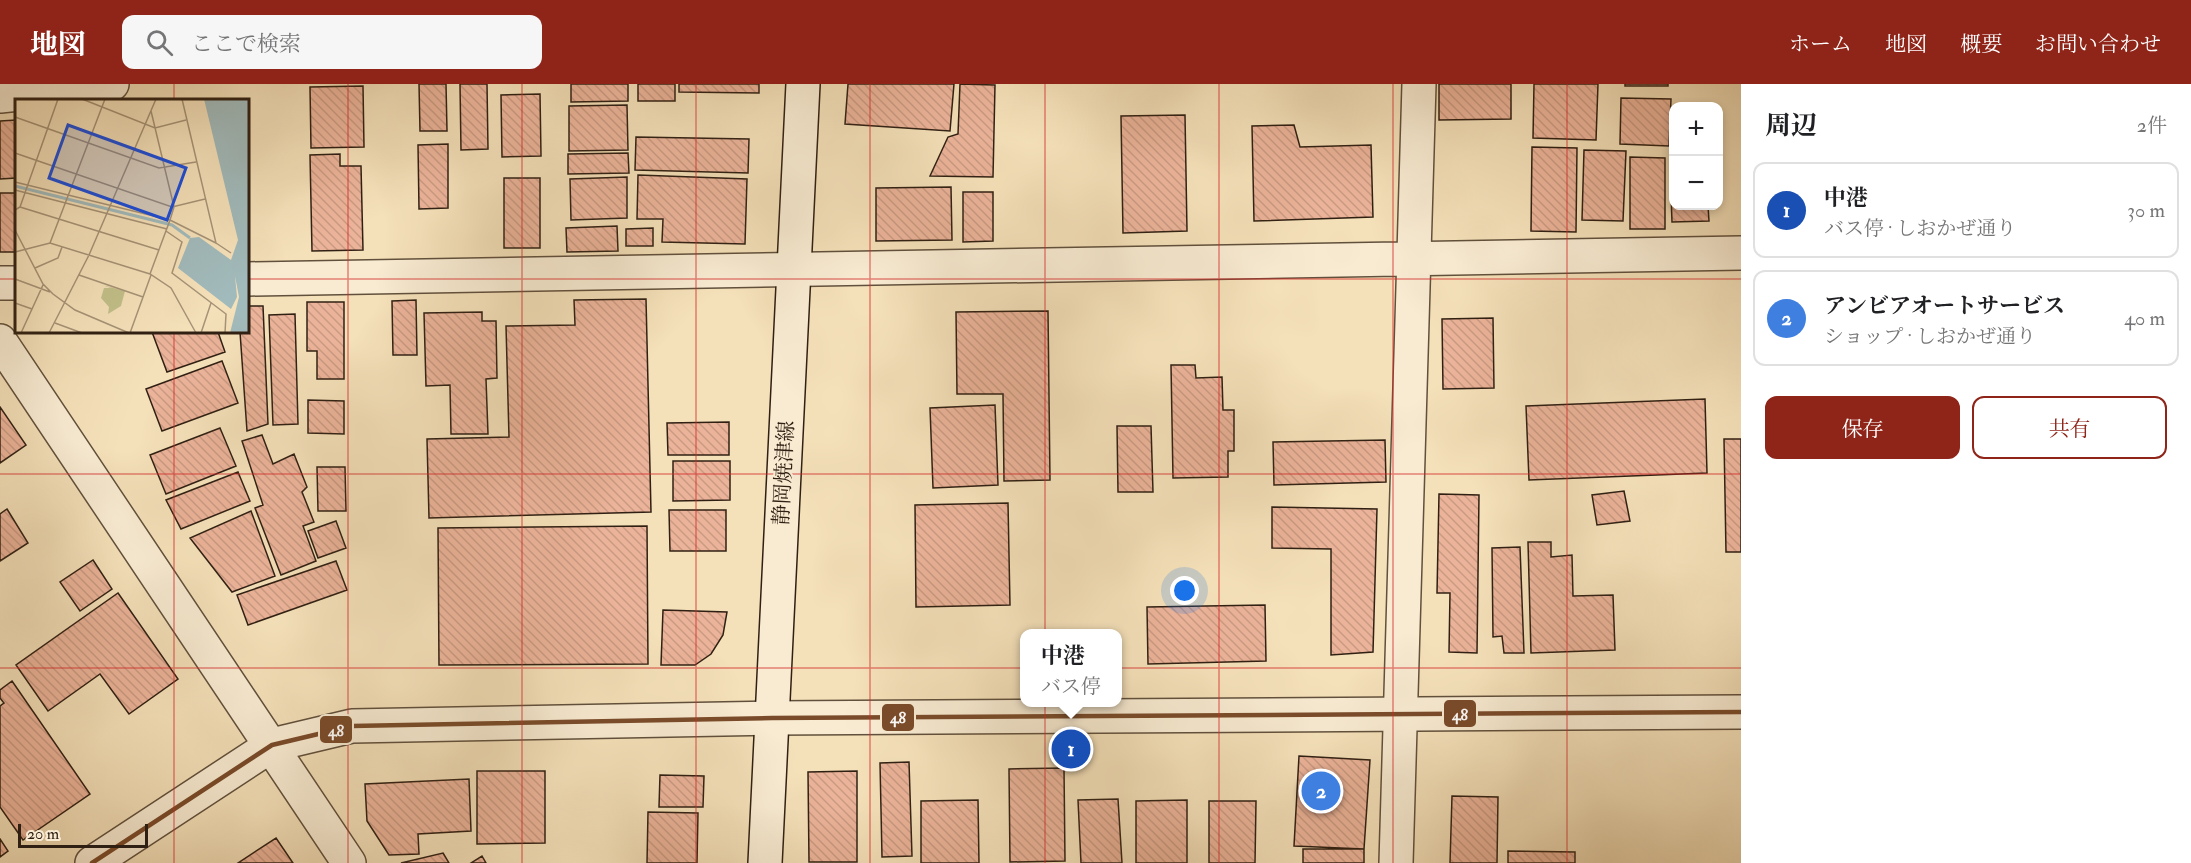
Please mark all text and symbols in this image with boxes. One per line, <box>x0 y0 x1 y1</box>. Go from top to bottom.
search box <box>122 15 542 69</box>
icon: search <box>143 26 176 59</box>
text: 地図 <box>30 28 86 63</box>
text: ここで検索 <box>191 30 301 58</box>
text: ホーム <box>1789 31 1852 58</box>
text: 地図 <box>1885 31 1927 58</box>
text: 概要 <box>1960 31 2002 58</box>
text: お問い合わせ <box>2035 31 2161 58</box>
inset map <box>15 99 249 333</box>
map controls <box>1669 102 1723 210</box>
button: + <box>1669 102 1723 156</box>
text: 周辺 <box>1765 110 1817 142</box>
text: 2件 <box>2137 113 2167 138</box>
button: − <box>1669 156 1723 210</box>
text: 中港 <box>1824 184 1868 212</box>
text: 1 <box>1783 198 1790 223</box>
text: 30 m <box>2127 198 2165 223</box>
text: バス停 · しおかぜ通り <box>1824 216 2016 241</box>
text: アンビアオートサービス <box>1824 292 2065 320</box>
text: 2 <box>1781 306 1792 331</box>
text: 40 m <box>2124 306 2165 331</box>
text: ショップ · しおかぜ通り <box>1824 324 2036 349</box>
button: 保存 <box>1765 396 1960 459</box>
button: 共有 <box>1972 396 2167 459</box>
street label: 静岡焼津線 <box>768 420 800 526</box>
your location <box>1170 576 1199 605</box>
popup <box>1020 629 1122 707</box>
text: 中港 <box>1041 642 1085 670</box>
text: バス停 <box>1041 674 1101 699</box>
line badge: 48 <box>1443 699 1477 728</box>
line badge: 48 <box>881 703 915 732</box>
text: 48 <box>1451 705 1469 725</box>
text: 48 <box>889 708 907 728</box>
line badge: 48 <box>319 715 353 744</box>
text: 48 <box>327 721 345 741</box>
pin: 1 <box>1052 726 1090 772</box>
pin: 2 <box>1302 768 1340 814</box>
scale bar <box>18 821 148 848</box>
text: 20 m <box>27 824 59 844</box>

